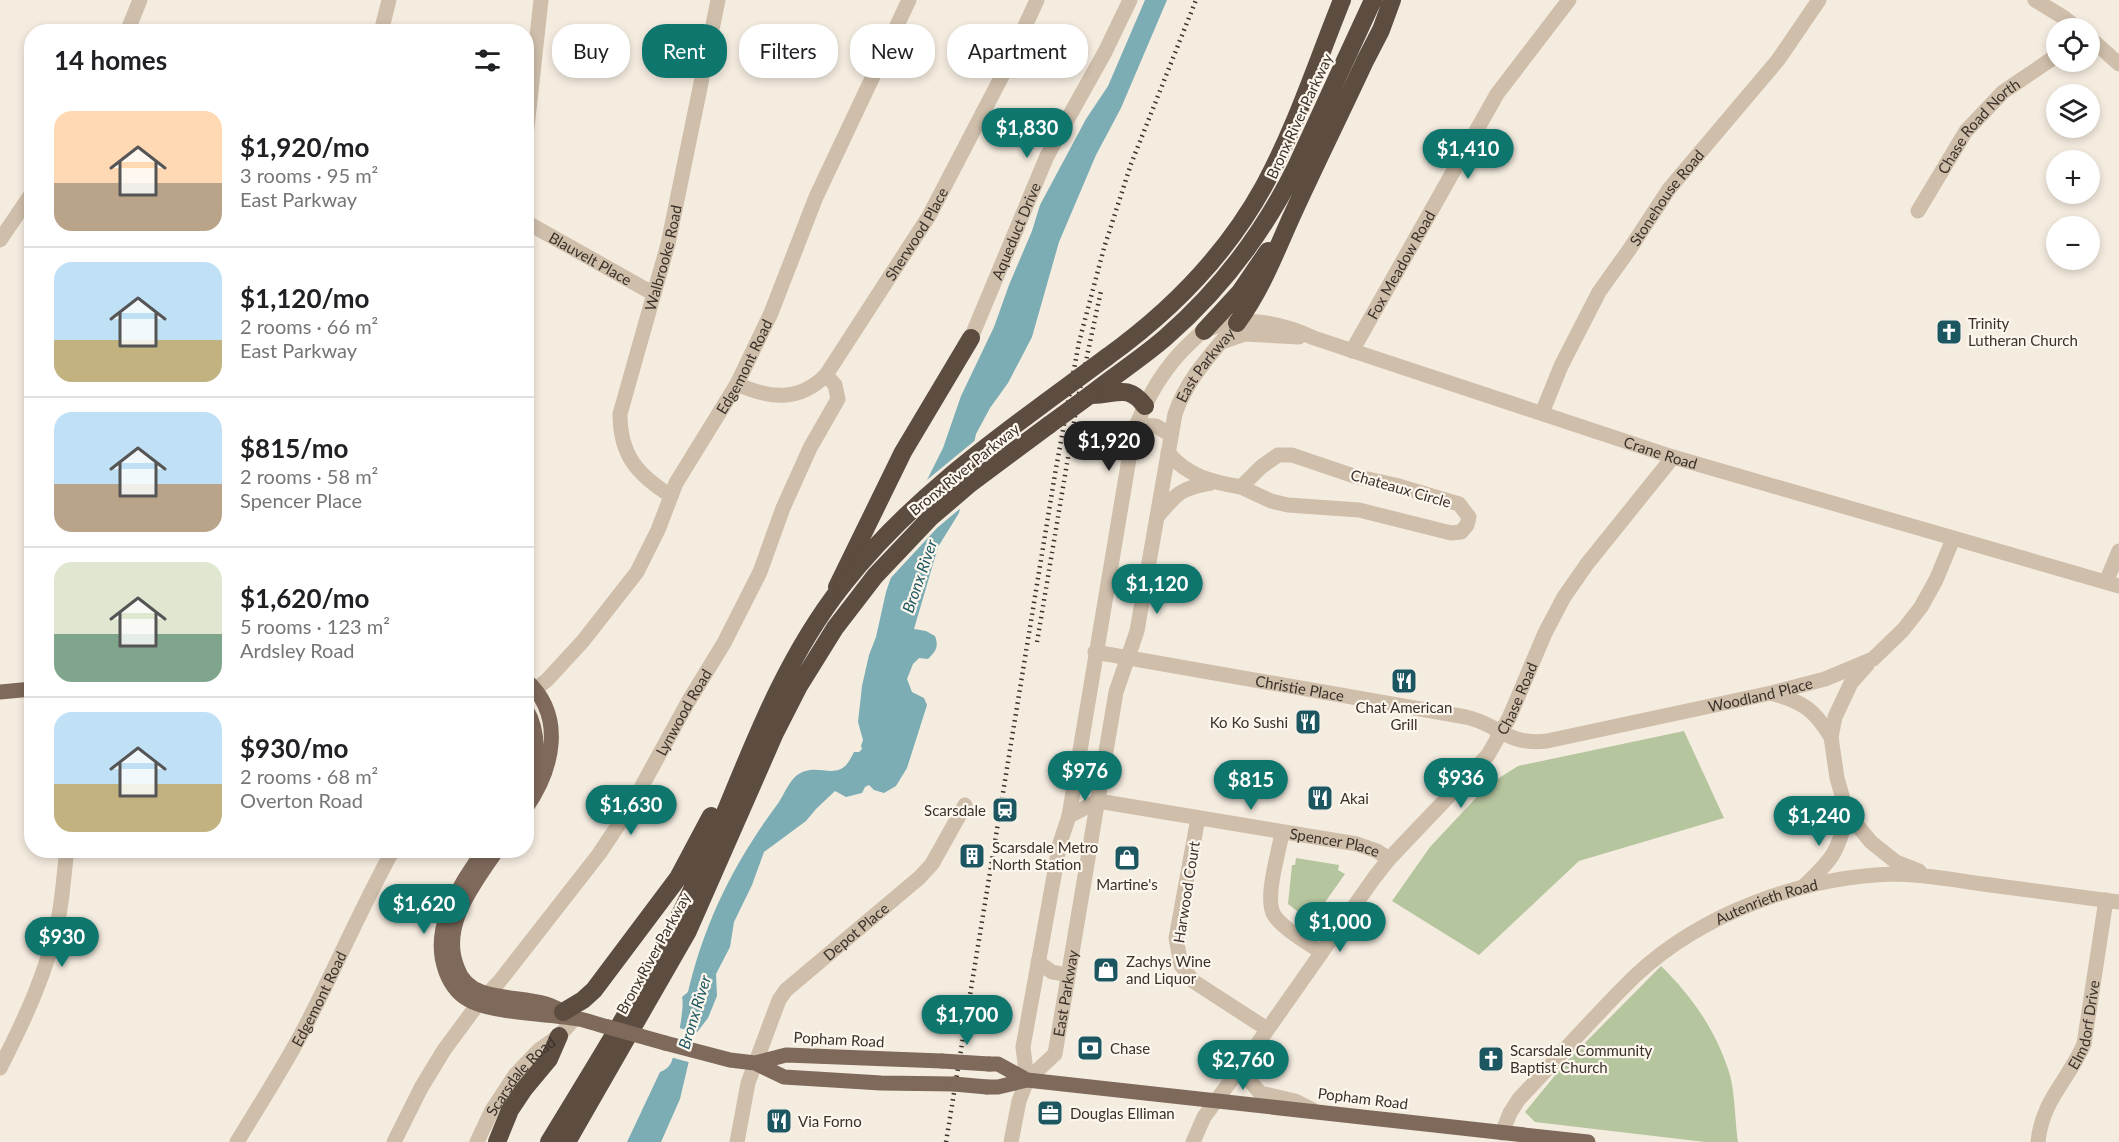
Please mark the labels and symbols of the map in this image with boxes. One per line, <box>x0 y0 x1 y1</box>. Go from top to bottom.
street label: Bronx River Parkway <box>1262 50 1336 182</box>
street label: Chase Road North <box>1933 74 2023 177</box>
pin: $1,830 <box>978 108 1076 159</box>
pin: $1,410 <box>1419 129 1517 180</box>
street label: Stonehouse Road <box>1625 146 1707 249</box>
street label: Aqueduct Drive <box>987 180 1044 282</box>
street label: Sherwood Place <box>881 184 951 284</box>
street label: Walbrooke Road <box>641 203 685 313</box>
street label: Fox Meadow Road <box>1363 207 1438 322</box>
street label: Blauvelt Place <box>546 228 635 289</box>
place label: Trinity Lutheran Church <box>1968 314 2078 349</box>
street label: Edgemont Road <box>712 316 776 417</box>
church icon: Trinity Lutheran Church <box>1934 317 1964 347</box>
street label: East Parkway <box>1172 324 1238 405</box>
street label: Bronx River Parkway <box>905 419 1023 519</box>
pin: $1,920 <box>1060 421 1158 472</box>
street label: Crane Road <box>1622 432 1700 473</box>
street label: Chateaux Circle <box>1349 465 1453 511</box>
water label: Bronx River <box>898 536 941 615</box>
pin: $1,120 <box>1108 564 1206 615</box>
street label: Chase Road <box>1492 659 1541 738</box>
street label: Lynwood Road <box>652 666 715 758</box>
restaurant icon: Chat American Grill <box>1389 666 1419 696</box>
street label: Christie Place <box>1254 671 1346 705</box>
street label: Woodland Place <box>1706 674 1815 715</box>
place label: Chat American Grill <box>1356 698 1452 733</box>
restaurant icon: Ko Ko Sushi <box>1293 707 1323 737</box>
place label: Ko Ko Sushi <box>1210 713 1288 731</box>
pin: $976 <box>1049 751 1121 802</box>
pin: $936 <box>1425 758 1497 809</box>
pin: $815 <box>1215 760 1287 811</box>
restaurant icon: Akai <box>1305 783 1335 813</box>
pin: $1,630 <box>582 785 680 836</box>
place label: Akai <box>1340 789 1369 807</box>
station icon: Scarsdale <box>990 795 1020 825</box>
pin: $1,240 <box>1770 796 1868 847</box>
place label: Scarsdale <box>924 801 986 819</box>
street label: Spencer Place <box>1288 824 1382 860</box>
place label: Scarsdale Metro North Station <box>992 838 1098 873</box>
street label: Harwood Court <box>1169 839 1203 944</box>
building icon: Scarsdale Metro North Station <box>957 841 987 871</box>
shop icon: Martine's <box>1112 843 1142 873</box>
place label: Martine's <box>1096 875 1158 893</box>
street label: Autenrieth Road <box>1712 875 1819 928</box>
pin: $1,620 <box>375 884 473 935</box>
street label: Bronx River Parkway <box>612 889 694 1017</box>
street label: Depot Place <box>819 899 892 964</box>
pin: $1,000 <box>1291 902 1389 953</box>
pin: $930 <box>26 917 98 968</box>
street label: Edgemont Road <box>287 948 350 1050</box>
street label: East Parkway <box>1049 948 1081 1038</box>
place label: Zachys Wine and Liquor <box>1126 952 1211 987</box>
shop icon: Zachys Wine and Liquor <box>1091 955 1121 985</box>
water label: Bronx River <box>674 973 714 1051</box>
street label: Elmdorf Drive <box>2064 979 2103 1073</box>
pin: $1,700 <box>918 995 1016 1046</box>
street label: Popham Road <box>793 1028 885 1050</box>
street label: Scarsdale Road <box>482 1032 559 1118</box>
bank icon: Chase <box>1075 1033 1105 1063</box>
place label: Chase <box>1110 1039 1150 1057</box>
pin: $2,760 <box>1194 1040 1292 1091</box>
place label: Scarsdale Community Baptist Church <box>1510 1041 1653 1076</box>
church icon: Scarsdale Community Baptist Church <box>1476 1044 1506 1074</box>
street label: Popham Road <box>1317 1084 1409 1112</box>
office icon: Douglas Elliman <box>1035 1098 1065 1128</box>
place label: Douglas Elliman <box>1070 1104 1175 1122</box>
restaurant icon: Via Forno <box>764 1106 794 1136</box>
place label: Via Forno <box>798 1112 862 1130</box>

